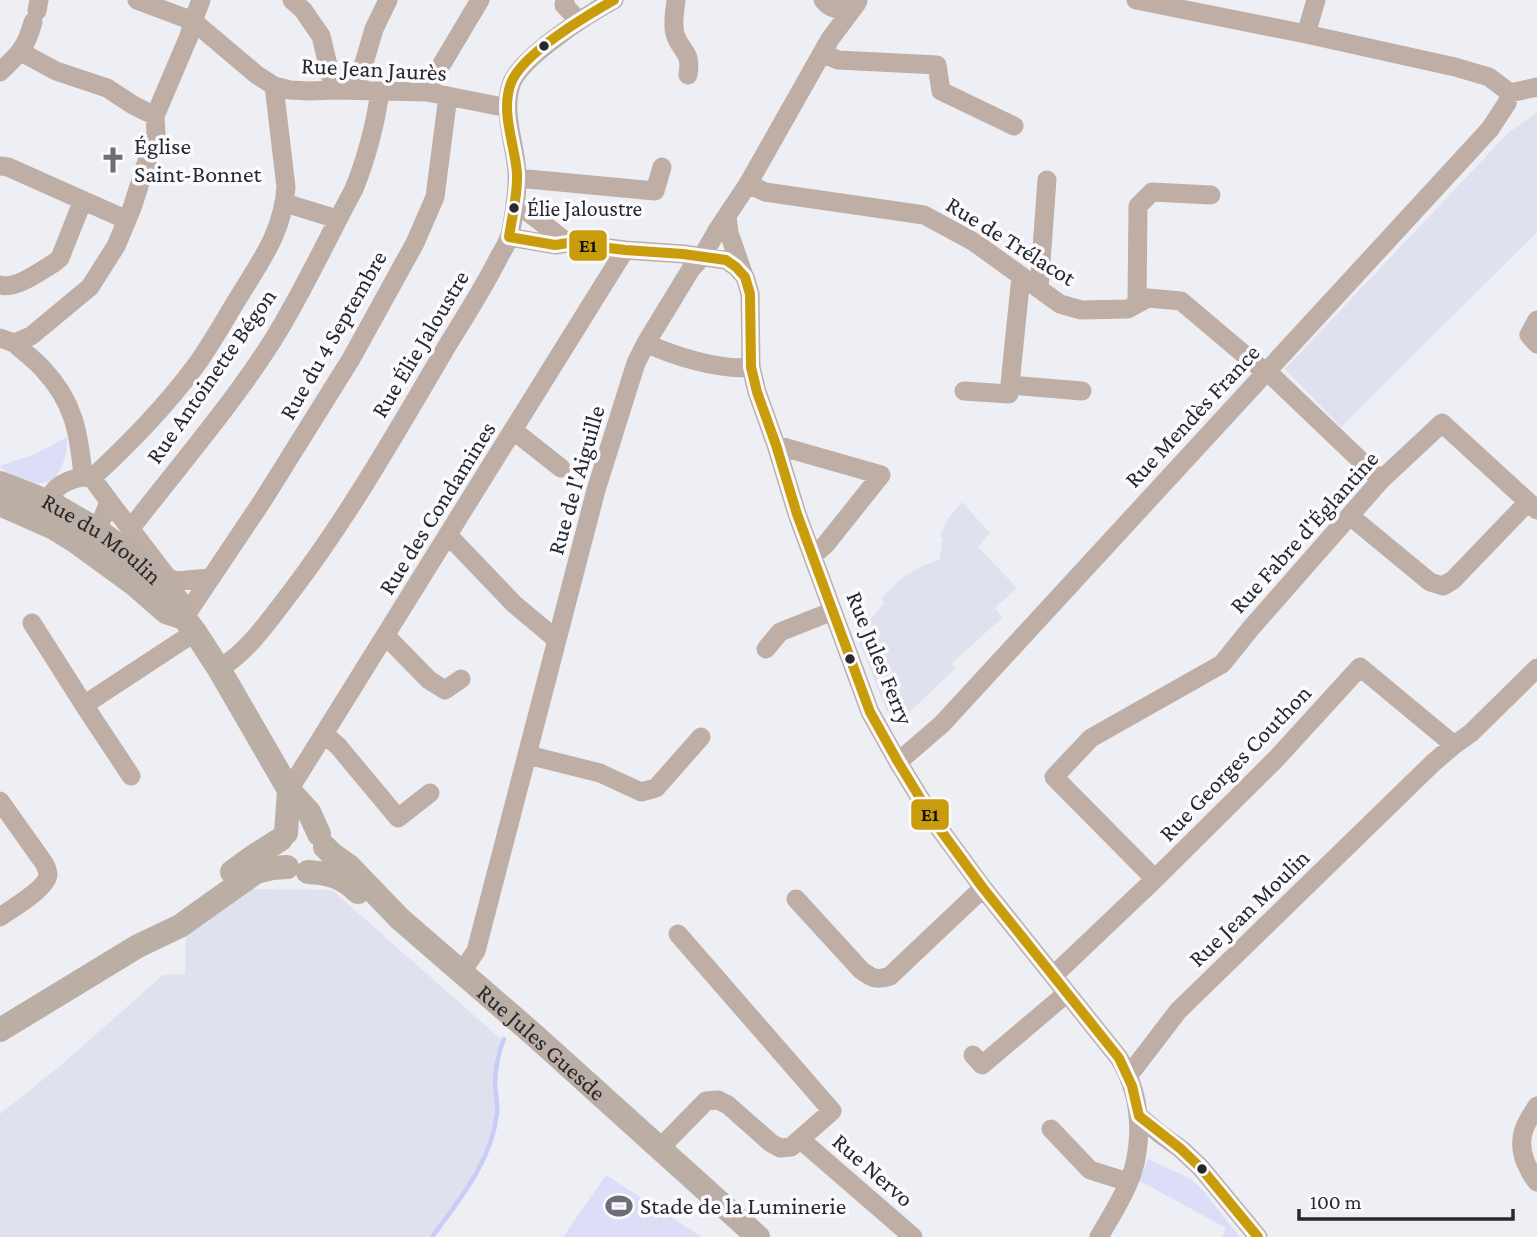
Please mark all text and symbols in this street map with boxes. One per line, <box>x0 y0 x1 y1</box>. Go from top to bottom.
unlabelled marker <box>537 39 551 53</box>
street label: Rue Jean Jaurès <box>300 51 448 86</box>
place label: Église Saint-Bonnet <box>134 132 262 187</box>
church icon: Église Saint-Bonnet <box>98 145 128 175</box>
street label: Rue de Trélacot <box>942 190 1082 292</box>
place label: Élie Jaloustre <box>527 196 642 221</box>
marker: Élie Jaloustre <box>507 201 521 215</box>
line badge: E1 <box>568 229 608 262</box>
text: E1 <box>579 235 597 256</box>
street label: Rue du 4 Septembre <box>273 246 392 424</box>
street label: Rue Élie Jaloustre <box>365 265 474 422</box>
street label: Rue Antoinette Bégon <box>140 283 281 468</box>
street label: Rue Mendès France <box>1119 339 1265 493</box>
street label: Rue de l'Aiguille <box>541 402 610 558</box>
street label: Rue des Condamines <box>372 416 501 599</box>
street label: Rue Fabre d'Églantine <box>1224 445 1384 618</box>
street label: Rue du Moulin <box>37 487 168 590</box>
street label: Rue Jules Ferry <box>841 587 920 729</box>
unlabelled marker <box>843 652 857 666</box>
street label: Rue Georges Couthon <box>1153 679 1316 846</box>
line badge: E1 <box>910 798 950 831</box>
text: E1 <box>921 804 939 825</box>
street label: Rue Jean Moulin <box>1183 843 1315 972</box>
street label: Rue Jules Guesde <box>472 978 612 1106</box>
street label: Rue Nervo <box>827 1127 919 1212</box>
unlabelled marker <box>1195 1162 1209 1176</box>
scale bar <box>1299 1178 1512 1222</box>
text: 100 m <box>1310 1190 1362 1214</box>
sports icon: Stade de la Luminerie <box>604 1191 634 1221</box>
place label: Stade de la Luminerie <box>640 1192 846 1219</box>

